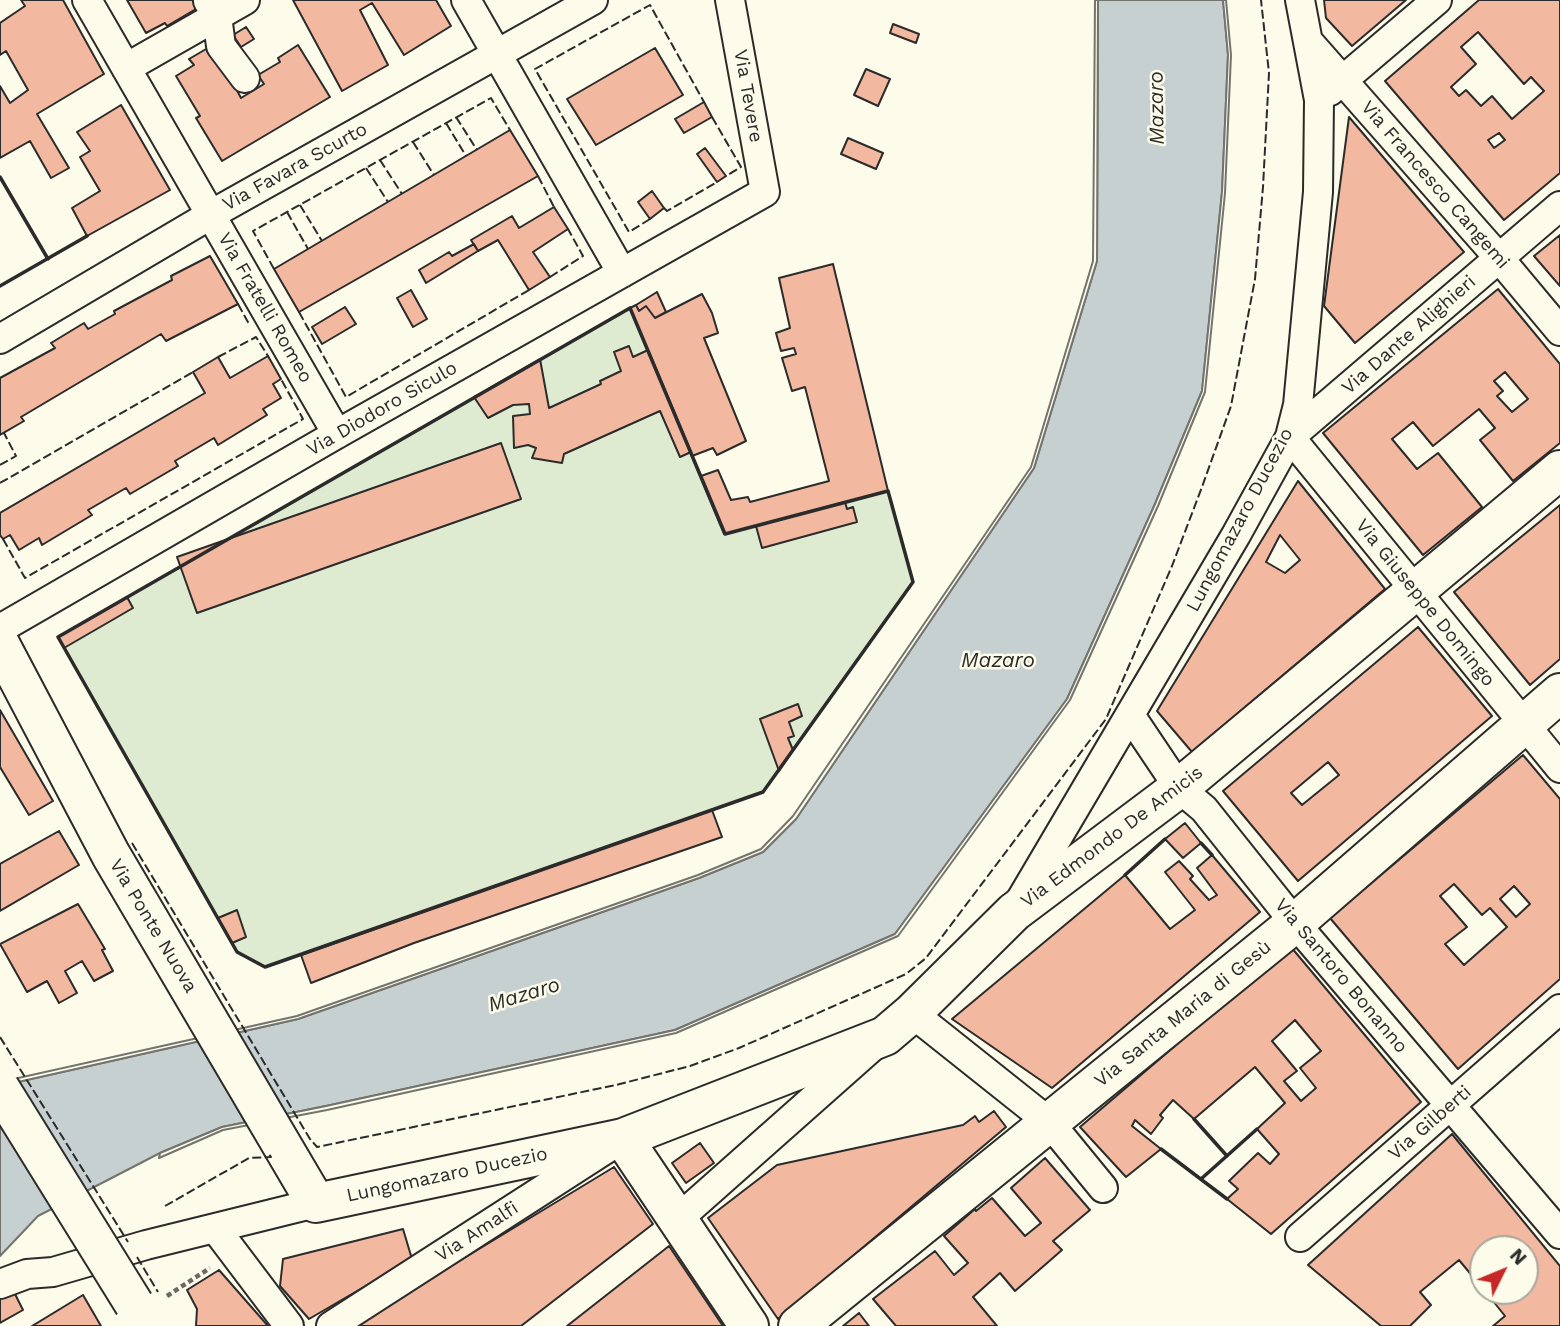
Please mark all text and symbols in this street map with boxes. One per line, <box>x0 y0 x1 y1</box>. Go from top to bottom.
street label: Via Tevere <box>729 48 767 144</box>
water label: Mazaro <box>1144 71 1170 145</box>
street label: Via Francesco Cangemi <box>1356 96 1514 274</box>
street label: Via Favara Scurto <box>219 118 371 216</box>
street label: Via Fratelli Romeo <box>213 229 317 387</box>
street label: Via Dante Alighieri <box>1337 271 1481 399</box>
street label: Via Diodoro Siculo <box>303 357 461 461</box>
street label: Lungomazaro Ducezio <box>1182 424 1298 616</box>
street label: Via Giuseppe Domingo <box>1350 515 1500 691</box>
water label: Mazaro <box>961 648 1035 674</box>
street label: Via Edmondo De Amicis <box>1017 761 1207 913</box>
street label: Via Ponte Nuova <box>104 855 202 997</box>
street label: Via Santoro Bonanno <box>1270 894 1412 1058</box>
street label: Via Santa Maria di Gesù <box>1090 936 1276 1092</box>
water label: Mazaro <box>485 972 563 1018</box>
street label: Via Gilberti <box>1384 1081 1476 1165</box>
street label: Lungomazaro Ducezio <box>344 1143 550 1207</box>
street label: Via Amalfi <box>431 1197 523 1267</box>
north arrow <box>1469 1235 1539 1305</box>
text: N <box>1505 1244 1531 1270</box>

